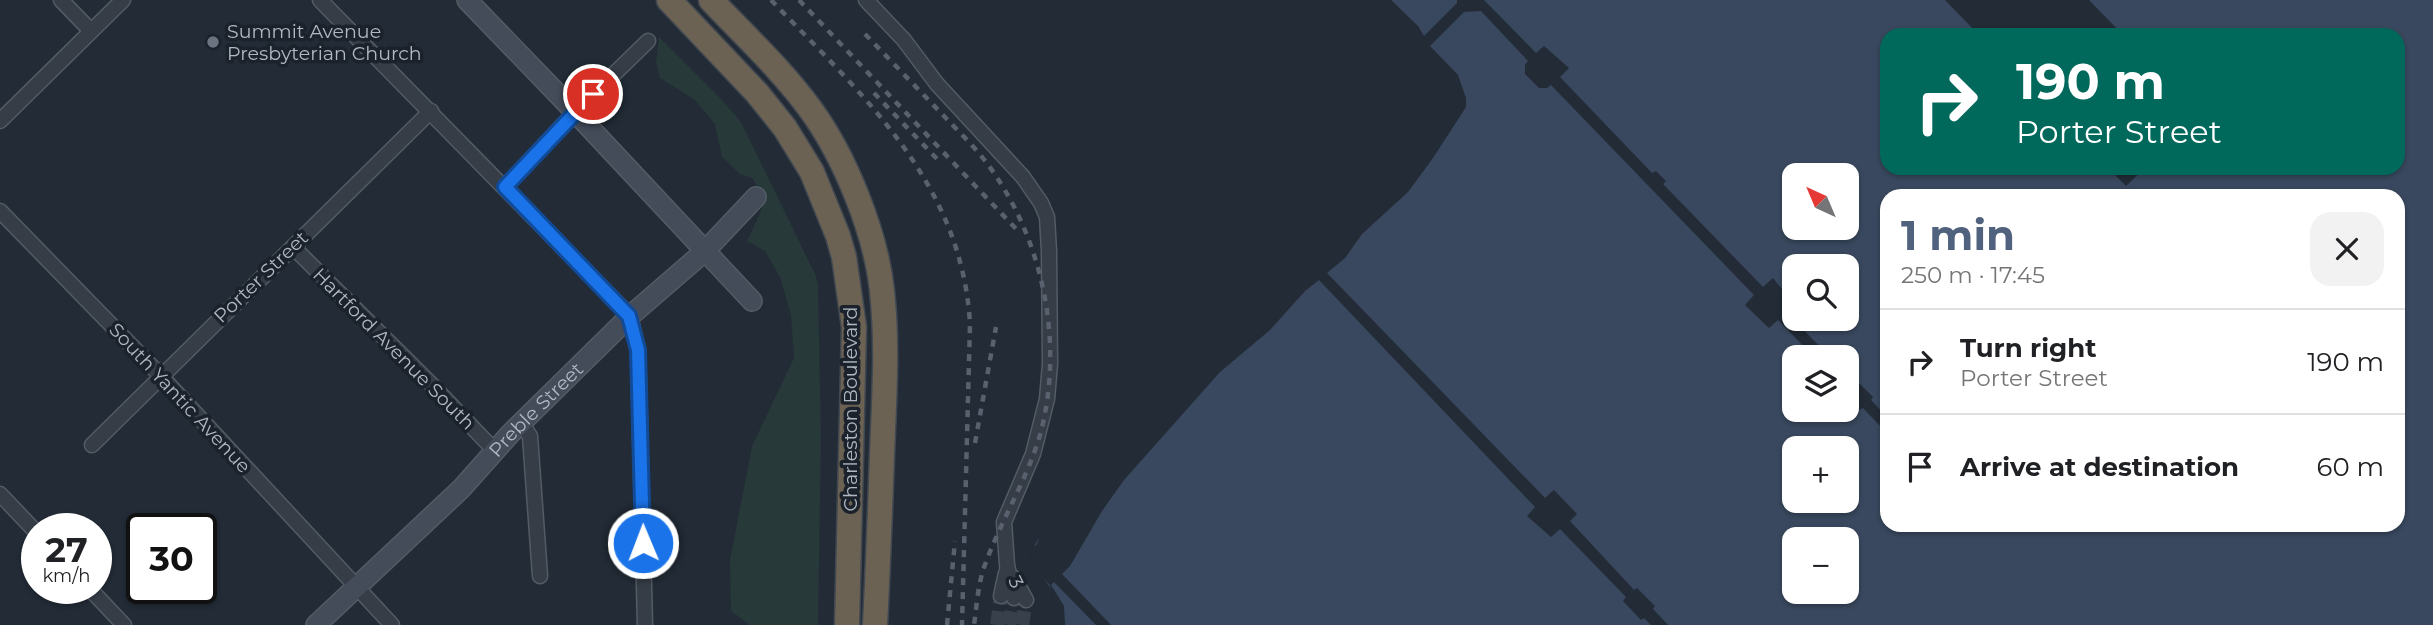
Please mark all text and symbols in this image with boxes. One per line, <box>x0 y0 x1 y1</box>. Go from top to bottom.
place label: Summit Avenue Presbyterian Church <box>227 20 422 65</box>
marker: Summit Avenue Presbyterian Church <box>205 34 221 50</box>
text: 190 m <box>2016 52 2165 111</box>
icon: right <box>1901 56 1992 147</box>
pin <box>563 64 623 124</box>
icon: arrive <box>574 75 612 113</box>
text: Porter Street <box>2016 112 2222 151</box>
north arrow <box>1782 163 1858 240</box>
map controls <box>1782 163 1859 604</box>
text: 1 min <box>1901 209 2015 261</box>
button: close <box>2310 212 2384 286</box>
street label: Porter Street <box>209 226 313 328</box>
button: search <box>1782 254 1859 331</box>
text: 250 m · 17:45 <box>1901 261 2045 289</box>
street label: Hartford Avenue South <box>308 263 480 435</box>
street label: Charleston Boulevard <box>839 307 862 511</box>
street label: South Yantic Avenue <box>104 318 256 478</box>
text: Turn right <box>1960 332 2096 364</box>
icon: right <box>1901 343 1939 381</box>
button: layers <box>1782 345 1859 422</box>
text: 190 m <box>2307 346 2384 378</box>
street label: Preble Street <box>484 357 588 461</box>
text: Porter Street <box>1960 364 2108 392</box>
button: + <box>1782 436 1859 513</box>
icon: arrive <box>1901 448 1939 486</box>
text: Arrive at destination <box>1960 451 2239 483</box>
text: 60 m <box>2317 451 2384 483</box>
position arrow <box>606 506 680 580</box>
speed limit sign: 30 <box>126 513 217 604</box>
button: − <box>1782 527 1859 604</box>
text: 27 <box>45 528 88 571</box>
text: km/h <box>42 565 91 587</box>
street label: 3 <box>1003 572 1029 592</box>

